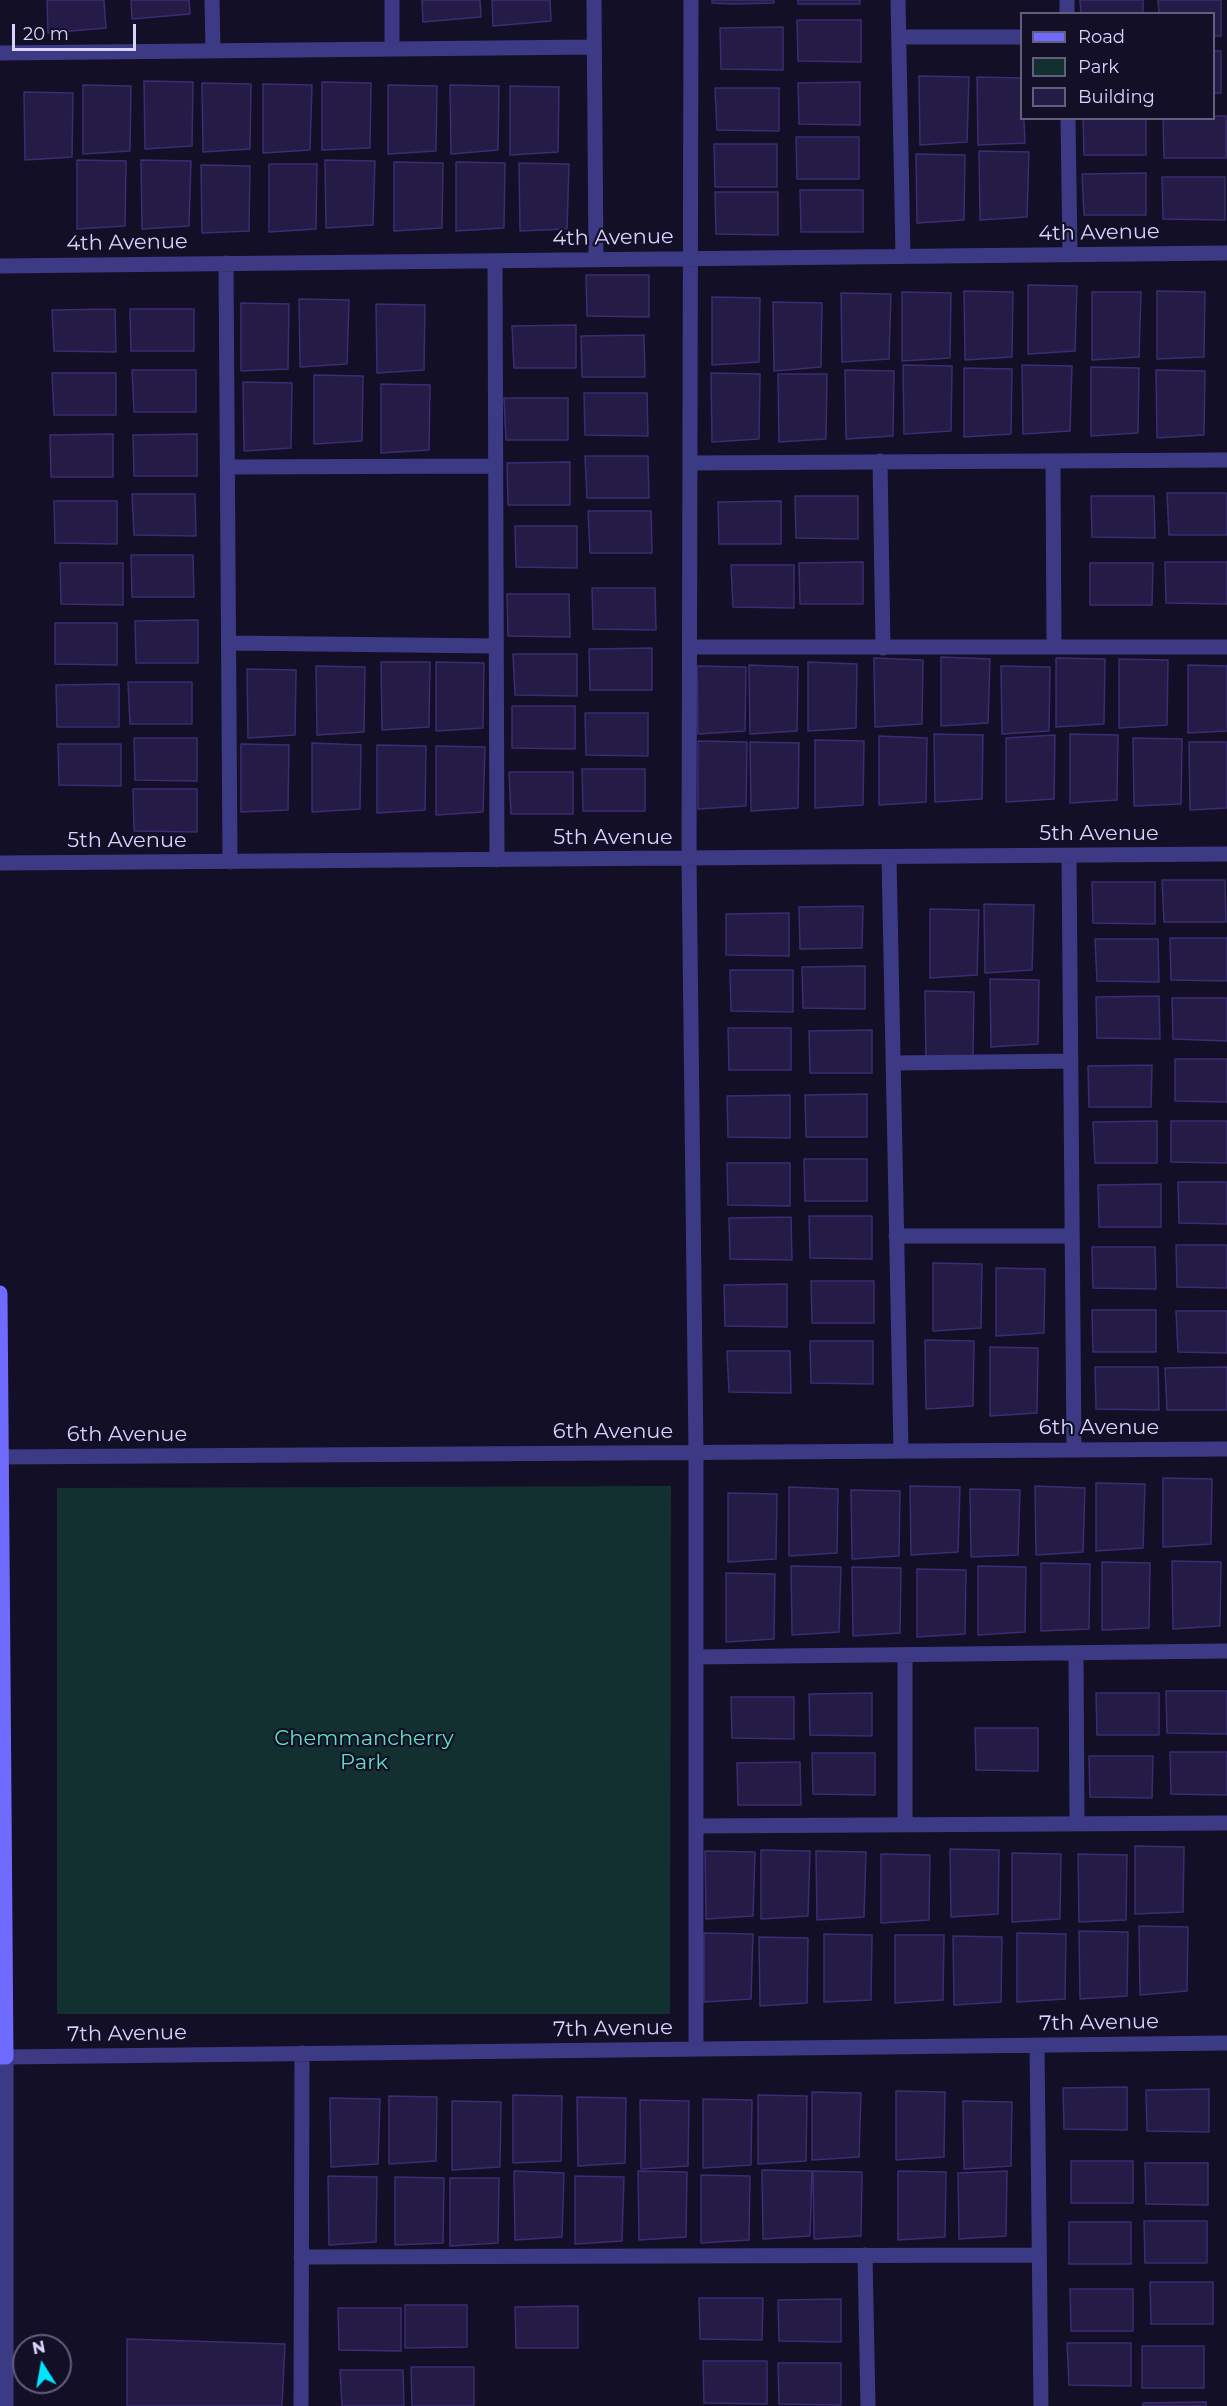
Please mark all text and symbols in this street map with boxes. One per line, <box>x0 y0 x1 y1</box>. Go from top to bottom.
scale bar <box>15 12 140 50</box>
legend <box>1020 12 1215 120</box>
text: 20 m <box>23 23 69 45</box>
text: Road <box>1078 26 1125 48</box>
text: Park <box>1078 56 1119 78</box>
text: Building <box>1078 86 1155 108</box>
street label: 4th Avenue <box>1038 219 1160 247</box>
street label: 4th Avenue <box>552 224 674 252</box>
street label: 4th Avenue <box>66 229 188 257</box>
street label: 5th Avenue <box>1039 821 1159 847</box>
street label: 5th Avenue <box>553 825 673 851</box>
street label: 5th Avenue <box>67 828 187 854</box>
street label: 6th Avenue <box>1039 1415 1159 1441</box>
street label: 6th Avenue <box>553 1419 673 1445</box>
street label: 6th Avenue <box>67 1422 187 1448</box>
park label: Chemmancherry Park <box>274 1726 454 1776</box>
street label: 7th Avenue <box>1039 2009 1159 2037</box>
street label: 7th Avenue <box>553 2015 673 2043</box>
street label: 7th Avenue <box>67 2020 187 2048</box>
north arrow <box>12 2334 72 2394</box>
text: N <box>31 2337 47 2358</box>

